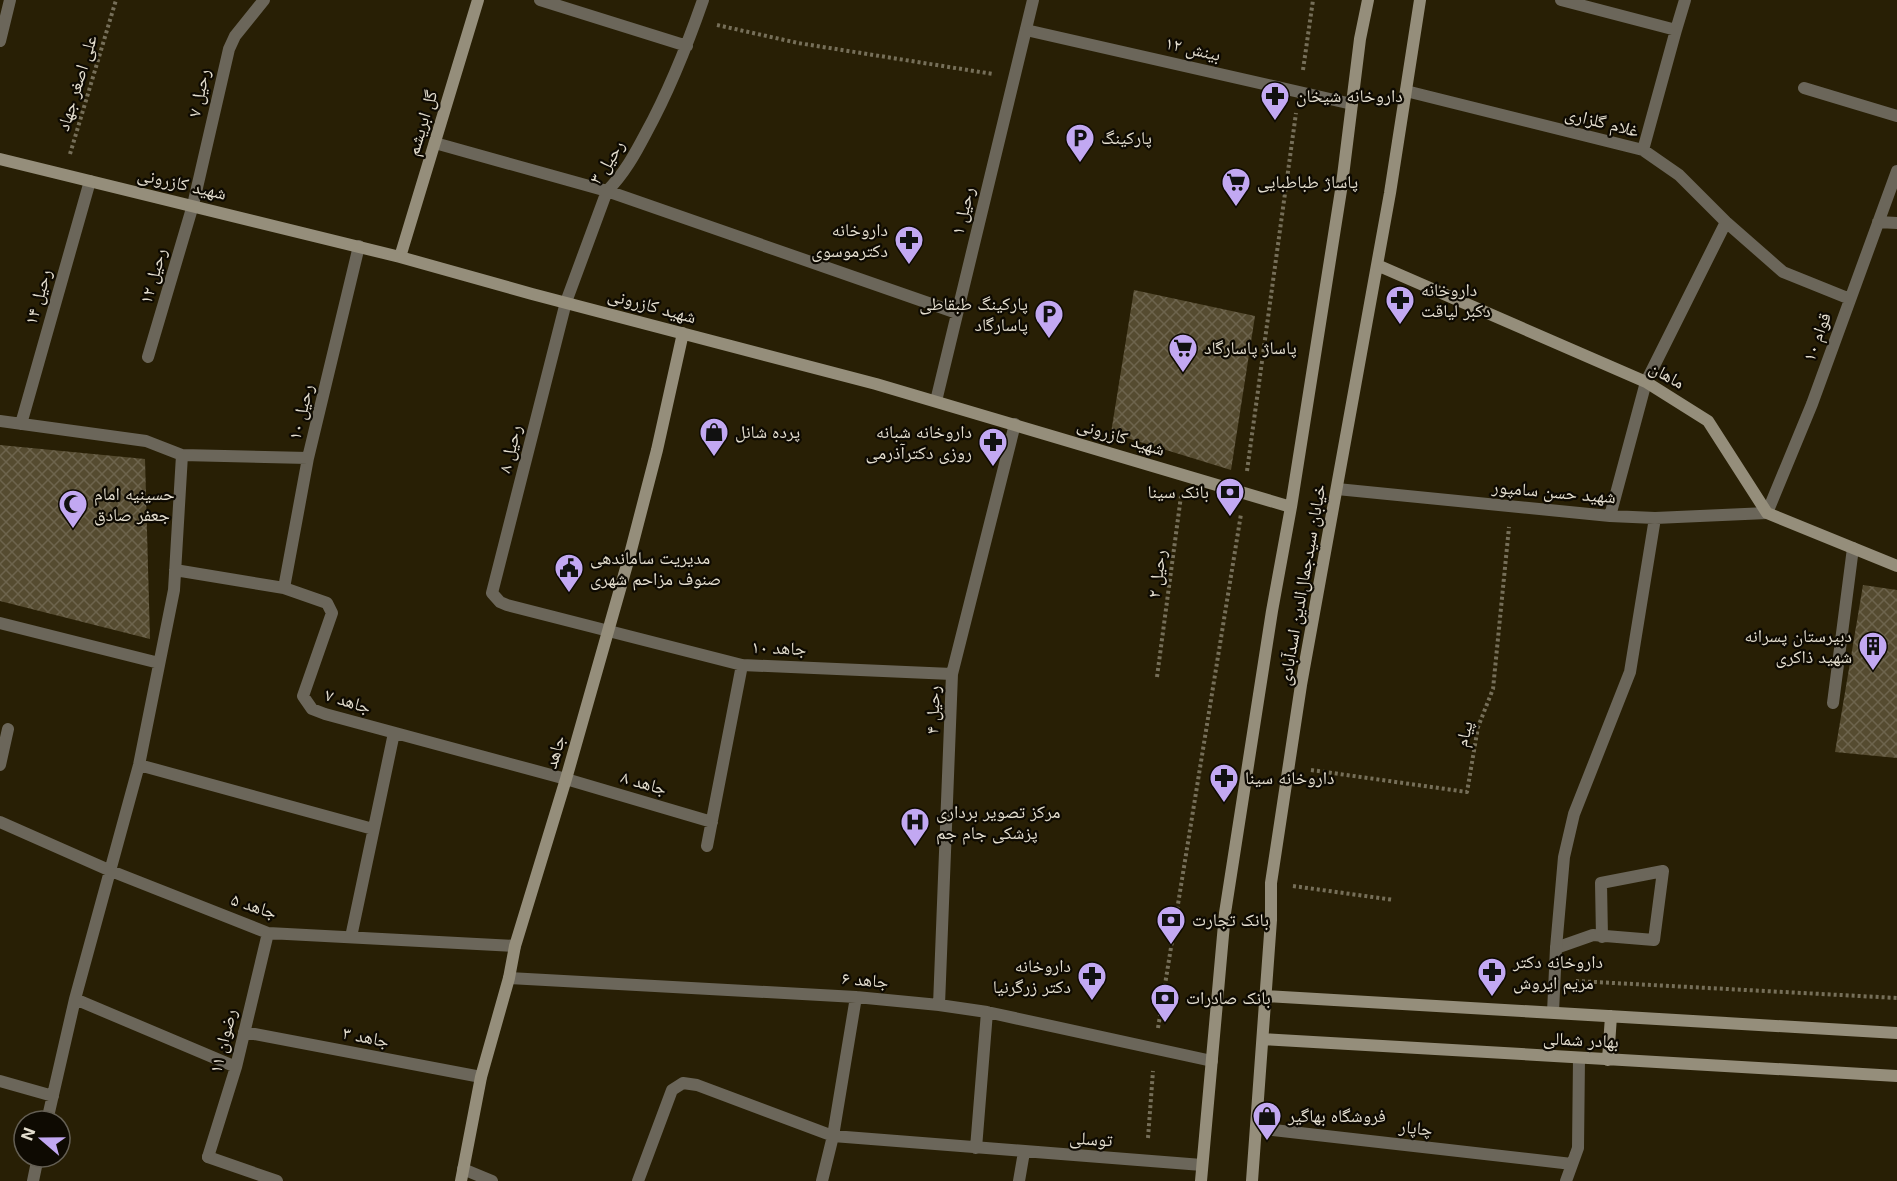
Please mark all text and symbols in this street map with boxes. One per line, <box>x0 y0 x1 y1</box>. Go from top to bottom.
street label: علی اصغر جهاد <box>52 32 102 134</box>
street label: بینش ۱۲ <box>1163 32 1223 66</box>
street label: رحیل ۷ <box>183 67 215 119</box>
pharmacy icon: داروخانه شیخان <box>1259 80 1291 122</box>
place label: داروخانه شیخان <box>1296 85 1403 107</box>
street label: گل ابریشم <box>402 87 443 159</box>
street label: غلام گلزاری <box>1562 102 1641 143</box>
parking icon: پارکینگ <box>1064 122 1096 164</box>
place label: پارکینگ <box>1101 127 1152 149</box>
street label: رحیل ۳ <box>585 136 630 188</box>
street label: شهید کازرونی <box>135 163 229 205</box>
supermarket icon: پاساژ طباطبایی <box>1220 166 1252 208</box>
place label: پاساژ طباطبایی <box>1257 171 1358 193</box>
street label: رحیل ۱ <box>946 185 980 237</box>
place label: داروخانه دکترموسوی <box>811 219 888 262</box>
pharmacy icon: داروخانه دکترموسوی <box>893 224 925 266</box>
street label: رحیل ۱۲ <box>135 246 171 306</box>
street label: رحیل ۱۴ <box>20 267 56 327</box>
place label: داروخانه دکبر لیاقت <box>1421 279 1491 322</box>
street label: شهید کازرونی <box>605 284 699 328</box>
pharmacy icon: داروخانه دکبر لیاقت <box>1384 284 1416 326</box>
place label: پارکینگ طبقاطی پاسارگاد <box>919 293 1028 336</box>
parking icon: پارکینگ طبقاطی پاسارگاد <box>1033 298 1065 340</box>
street label: قوام ۱۰ <box>1798 310 1837 365</box>
supermarket icon: پاساژ پاسارگاد <box>1167 332 1199 374</box>
place label: پاساژ پاسارگاد <box>1204 337 1297 359</box>
street label: ماهان <box>1645 356 1689 394</box>
street label: رحیل ۱۰ <box>283 382 319 442</box>
street label: شهید کازرونی <box>1075 413 1167 461</box>
shop icon: پرده شانل <box>698 416 730 458</box>
place label: پرده شانل <box>735 421 800 443</box>
place label: داروخانه شبانه روزی دکترآذرمی <box>866 421 972 464</box>
street label: رحیل ۸ <box>493 423 527 475</box>
pharmacy icon: داروخانه شبانه روزی دکترآذرمی <box>977 426 1009 468</box>
bank icon: بانک سینا <box>1214 476 1246 518</box>
street label: شهید حسن سامپور <box>1490 476 1617 509</box>
place label: بانک سینا <box>1147 481 1209 503</box>
place label: حسینیه امام جعفر صادق <box>94 483 175 526</box>
street label: خیابان سیدجمال‌الدین اسدآبادی <box>1273 483 1331 687</box>
mosque icon: حسینیه امام جعفر صادق <box>57 488 89 530</box>
place label: مدیریت ساماندهی صنوف مزاحم شهری <box>590 547 721 591</box>
street label: رحیل ۲ <box>1143 548 1171 600</box>
public building icon: مدیریت ساماندهی صنوف مزاحم شهری <box>553 552 585 594</box>
place label: دبیرستان پسرانه شهید ذاکری <box>1745 625 1852 668</box>
building icon: دبیرستان پسرانه شهید ذاکری <box>1857 630 1889 672</box>
street label: جاهد ۱۰ <box>751 636 807 659</box>
street label: جاهد ۷ <box>323 684 374 718</box>
street label: رحیل ۴ <box>921 685 945 735</box>
street label: پیام <box>1450 719 1479 749</box>
street label: جاهد <box>540 733 569 771</box>
pharmacy icon: داروخانه سینا <box>1208 762 1240 804</box>
street label: جاهد ۸ <box>619 766 670 799</box>
place label: داروخانه سینا <box>1245 767 1334 788</box>
place label: مرکز تصویر برداری پزشکی جام جم <box>936 801 1060 845</box>
hospital icon: مرکز تصویر برداری پزشکی جام جم <box>899 806 931 848</box>
street label: جاهد ۵ <box>229 888 280 923</box>
bank icon: بانک تجارت <box>1155 904 1187 946</box>
place label: بانک تجارت <box>1192 909 1269 931</box>
place label: داروخانه دکتر مریم ایروش <box>1512 951 1603 995</box>
place label: داروخانه دکتر زرگرنیا <box>993 955 1071 997</box>
pharmacy icon: داروخانه دکتر مریم ایروش <box>1476 956 1508 998</box>
pharmacy icon: داروخانه دکتر زرگرنیا <box>1076 960 1108 1002</box>
street label: جاهد ۶ <box>841 967 889 992</box>
bank icon: بانک صادرات <box>1149 982 1181 1024</box>
place label: بانک صادرات <box>1186 987 1271 1009</box>
street label: رضوان ۱۱ <box>204 1006 242 1075</box>
street label: جاهد ۳ <box>341 1022 391 1051</box>
street label: بهادر شمالی <box>1543 1027 1619 1053</box>
shop icon: فروشگاه بهاگیر <box>1251 1100 1283 1142</box>
place label: فروشگاه بهاگیر <box>1287 1105 1386 1127</box>
north arrow <box>12 1109 72 1169</box>
street label: چاپار <box>1397 1115 1434 1141</box>
text: N <box>16 1125 39 1143</box>
street label: توسلی <box>1069 1127 1113 1151</box>

